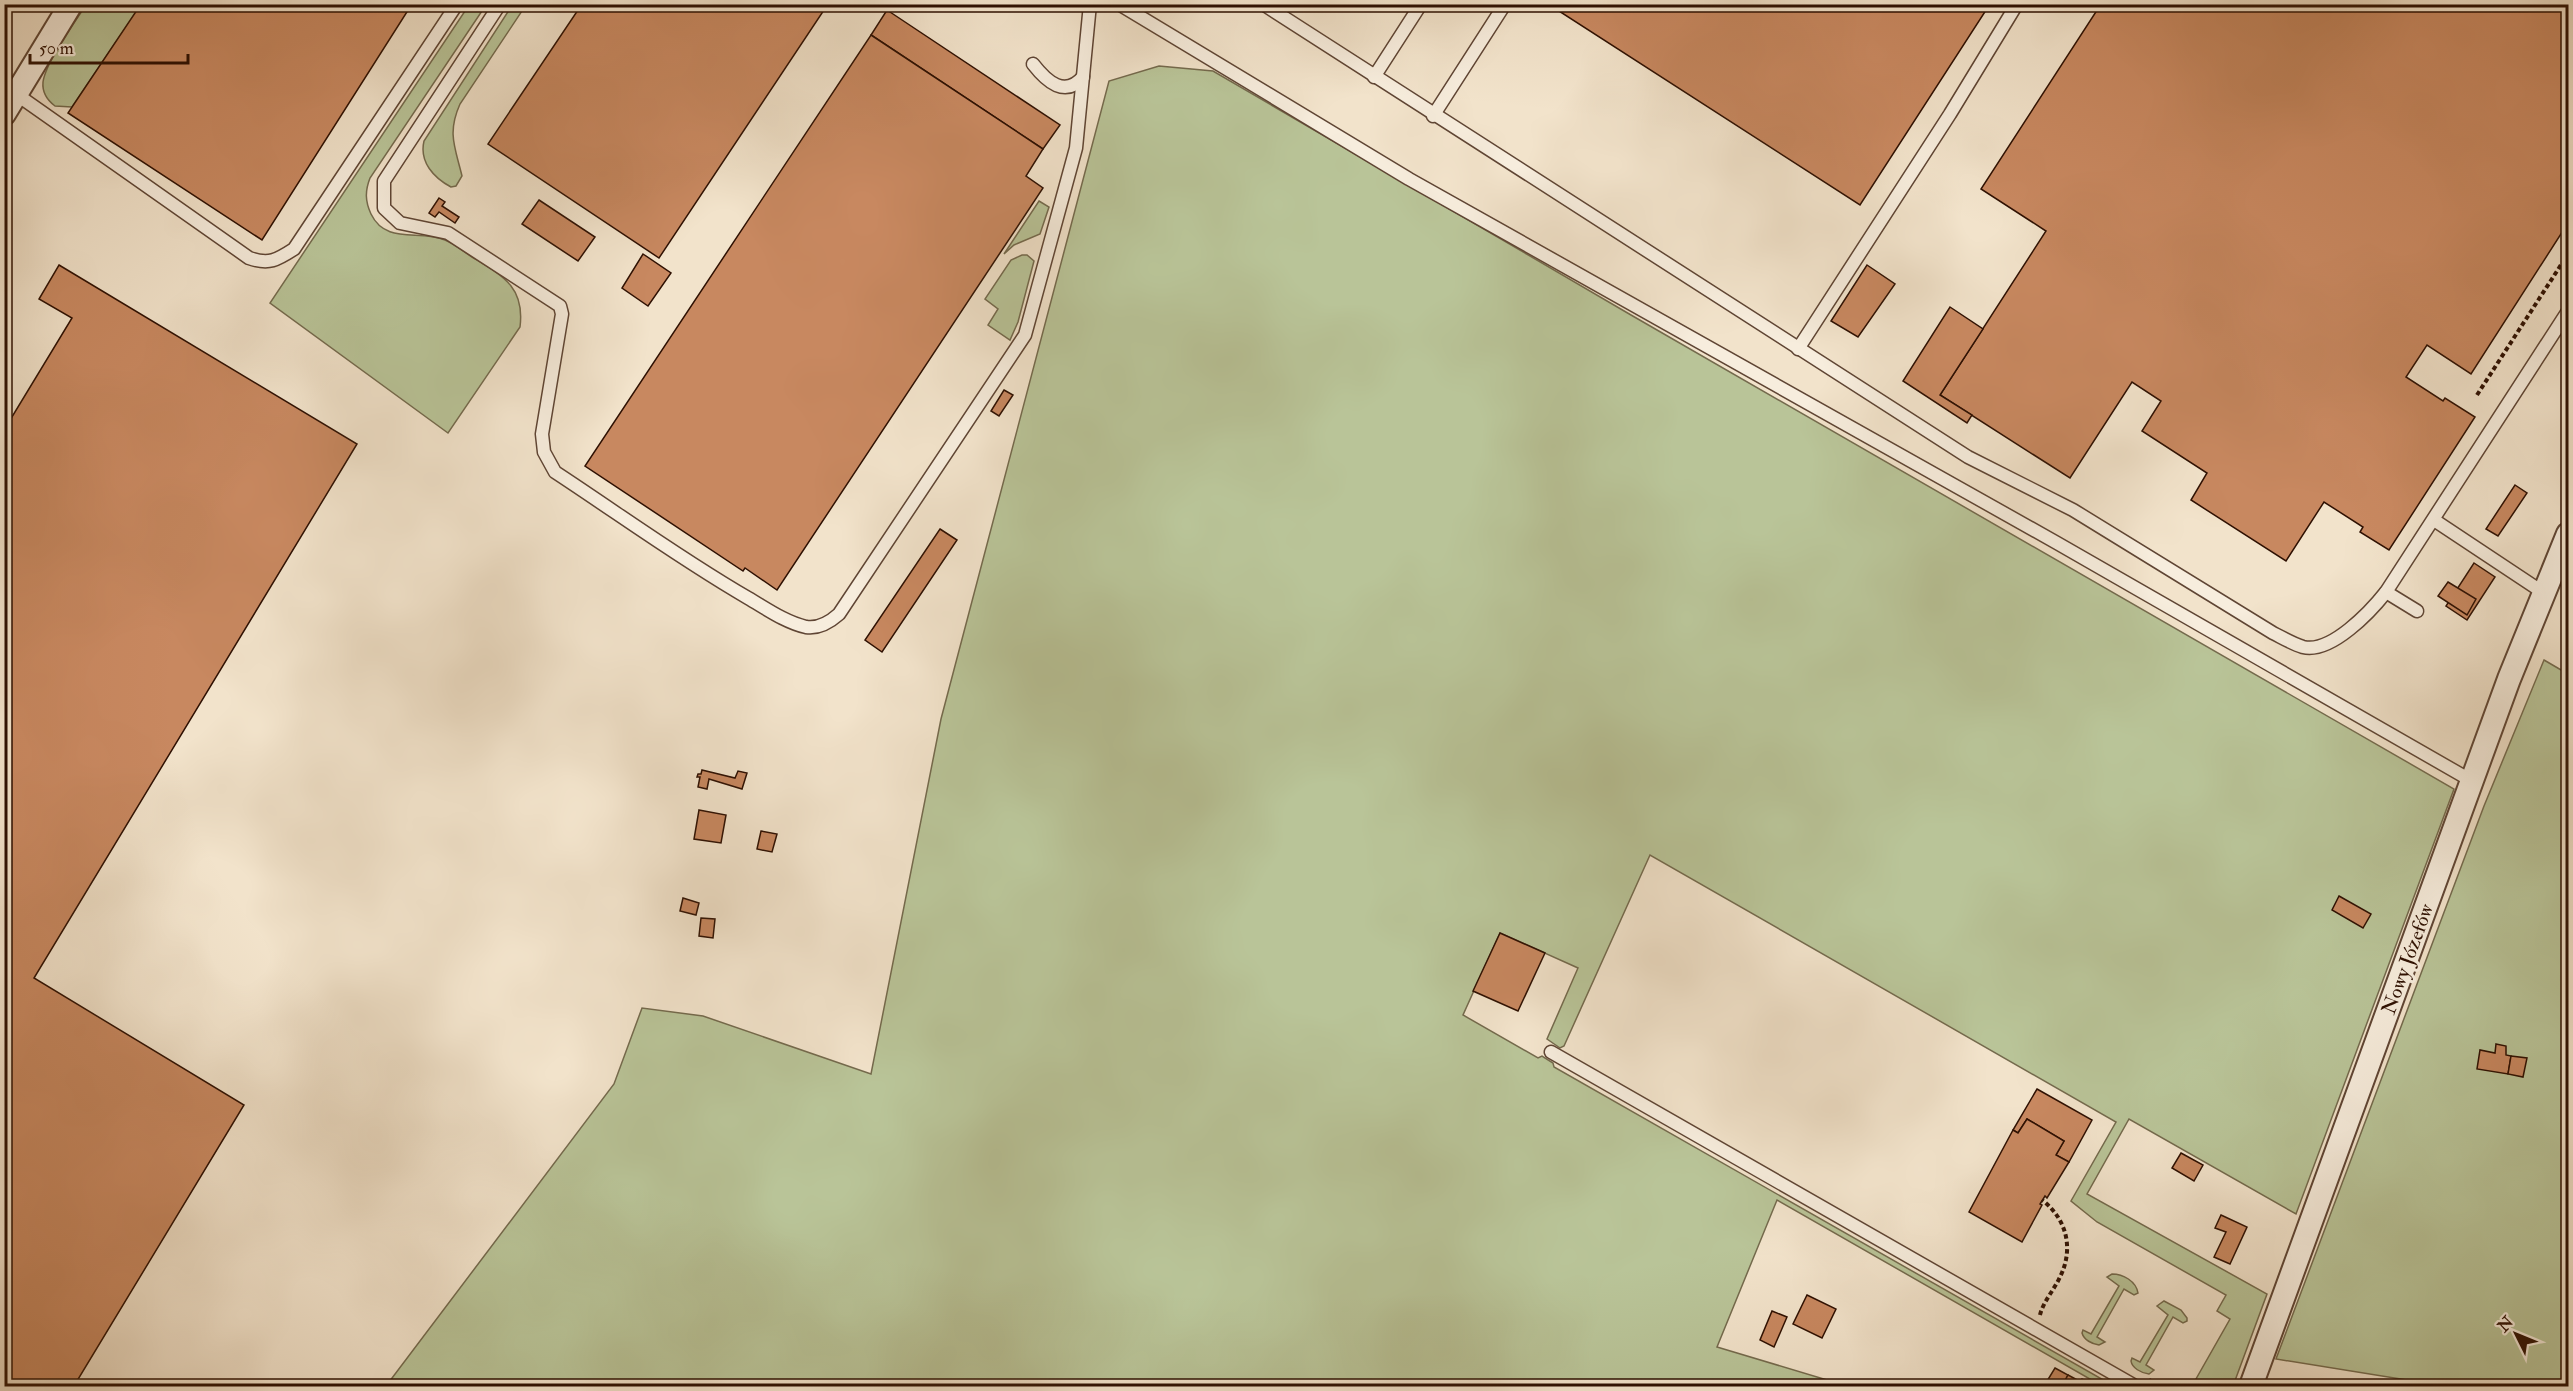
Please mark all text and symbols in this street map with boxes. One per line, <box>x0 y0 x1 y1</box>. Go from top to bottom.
scale bar <box>30 27 188 65</box>
text: 50 m <box>39 37 74 60</box>
street label: Nowy Józefów <box>2376 900 2439 1018</box>
north arrow <box>2486 1304 2546 1364</box>
text: N <box>2493 1312 2518 1337</box>

